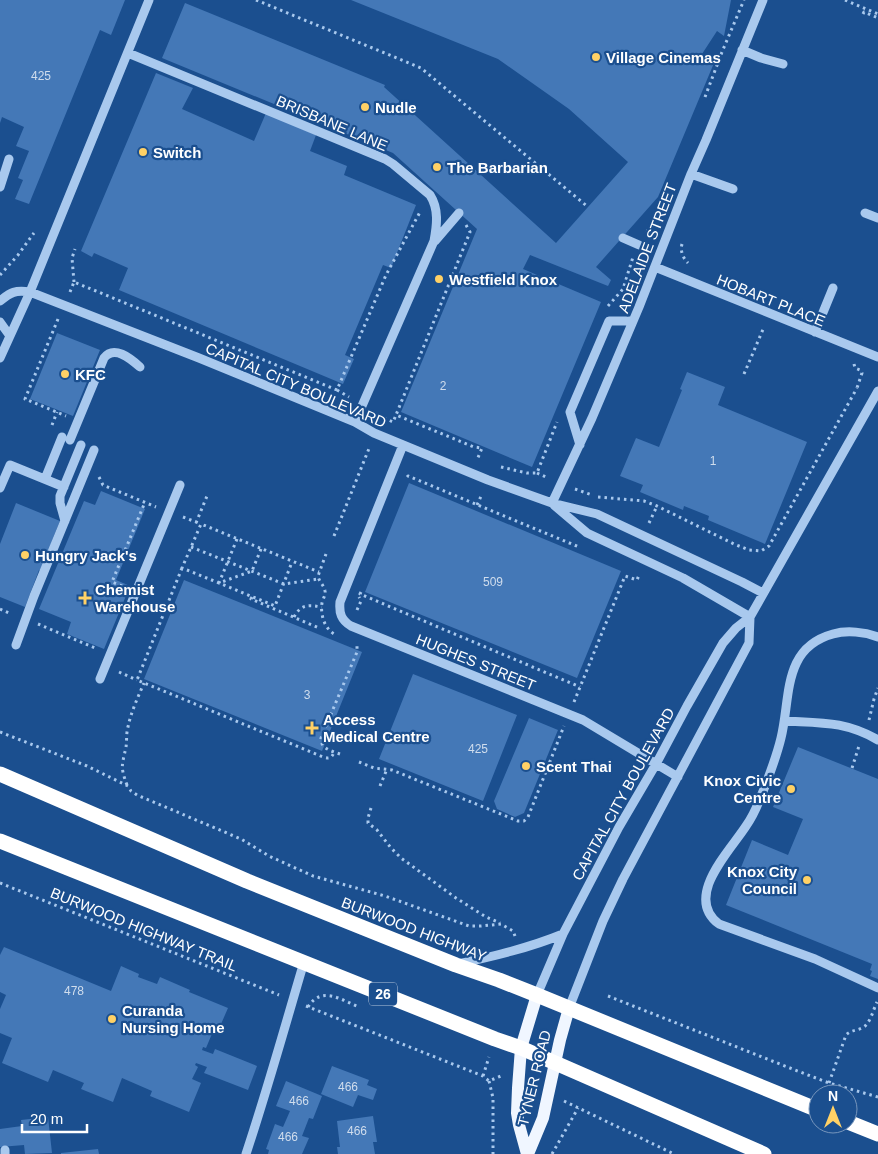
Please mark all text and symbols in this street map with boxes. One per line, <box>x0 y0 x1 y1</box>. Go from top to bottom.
place label: Village Cinemas <box>606 49 721 66</box>
marker: Village Cinemas <box>590 51 602 63</box>
house number: 425 <box>31 69 51 83</box>
street label: BRISBANE LANE <box>274 92 390 154</box>
place label: Nudle <box>375 99 417 116</box>
marker: Nudle <box>359 101 371 113</box>
place label: Switch <box>153 144 201 161</box>
marker: Switch <box>137 146 149 158</box>
place label: The Barbarian <box>447 159 548 176</box>
marker: The Barbarian <box>431 161 443 173</box>
street label: ADELAIDE STREET <box>614 181 680 315</box>
place label: Westfield Knox <box>449 271 558 288</box>
street label: HOBART PLACE <box>714 271 828 329</box>
marker: Westfield Knox <box>433 273 445 285</box>
street label: CAPITAL CITY BOULEVARD <box>203 339 389 431</box>
place label: KFC <box>75 366 106 383</box>
marker: KFC <box>59 368 71 380</box>
house number: 2 <box>440 379 447 393</box>
house number: 1 <box>710 454 717 468</box>
place label: Hungry Jack's <box>35 547 137 564</box>
marker: Hungry Jack's <box>19 549 31 561</box>
house number: 509 <box>483 575 503 589</box>
place label: Chemist Warehouse <box>95 581 175 615</box>
marker: Chemist Warehouse <box>79 592 91 604</box>
street label: HUGHES STREET <box>414 630 538 694</box>
house number: 3 <box>304 688 311 702</box>
street label: CAPITAL CITY BOULEVARD <box>568 705 678 883</box>
place label: Access Medical Centre <box>323 711 430 745</box>
marker: Access Medical Centre <box>305 721 319 735</box>
house number: 425 <box>468 742 488 756</box>
place label: Scent Thai <box>536 758 612 775</box>
marker: Scent Thai <box>520 760 532 772</box>
place label: Knox Civic Centre <box>703 772 781 806</box>
marker: Knox Civic Centre <box>785 783 797 795</box>
place label: Knox City Council <box>727 863 798 897</box>
marker: Knox City Council <box>801 874 813 886</box>
street label: BURWOOD HIGHWAY TRAIL <box>48 884 240 974</box>
street label: BURWOOD HIGHWAY <box>339 893 489 965</box>
road number: 26 <box>369 982 397 1006</box>
house number: 478 <box>64 984 84 998</box>
place label: Curanda Nursing Home <box>122 1002 225 1036</box>
marker: Curanda Nursing Home <box>106 1013 118 1025</box>
street label: TYNER ROAD <box>514 1028 554 1128</box>
house number: 466 <box>338 1080 358 1094</box>
north arrow <box>808 1084 858 1134</box>
text: N <box>828 1088 838 1104</box>
house number: 466 <box>289 1094 309 1108</box>
scale bar <box>22 1102 88 1134</box>
text: 20 m <box>30 1110 63 1127</box>
house number: 466 <box>347 1124 367 1138</box>
house number: 466 <box>278 1130 298 1144</box>

